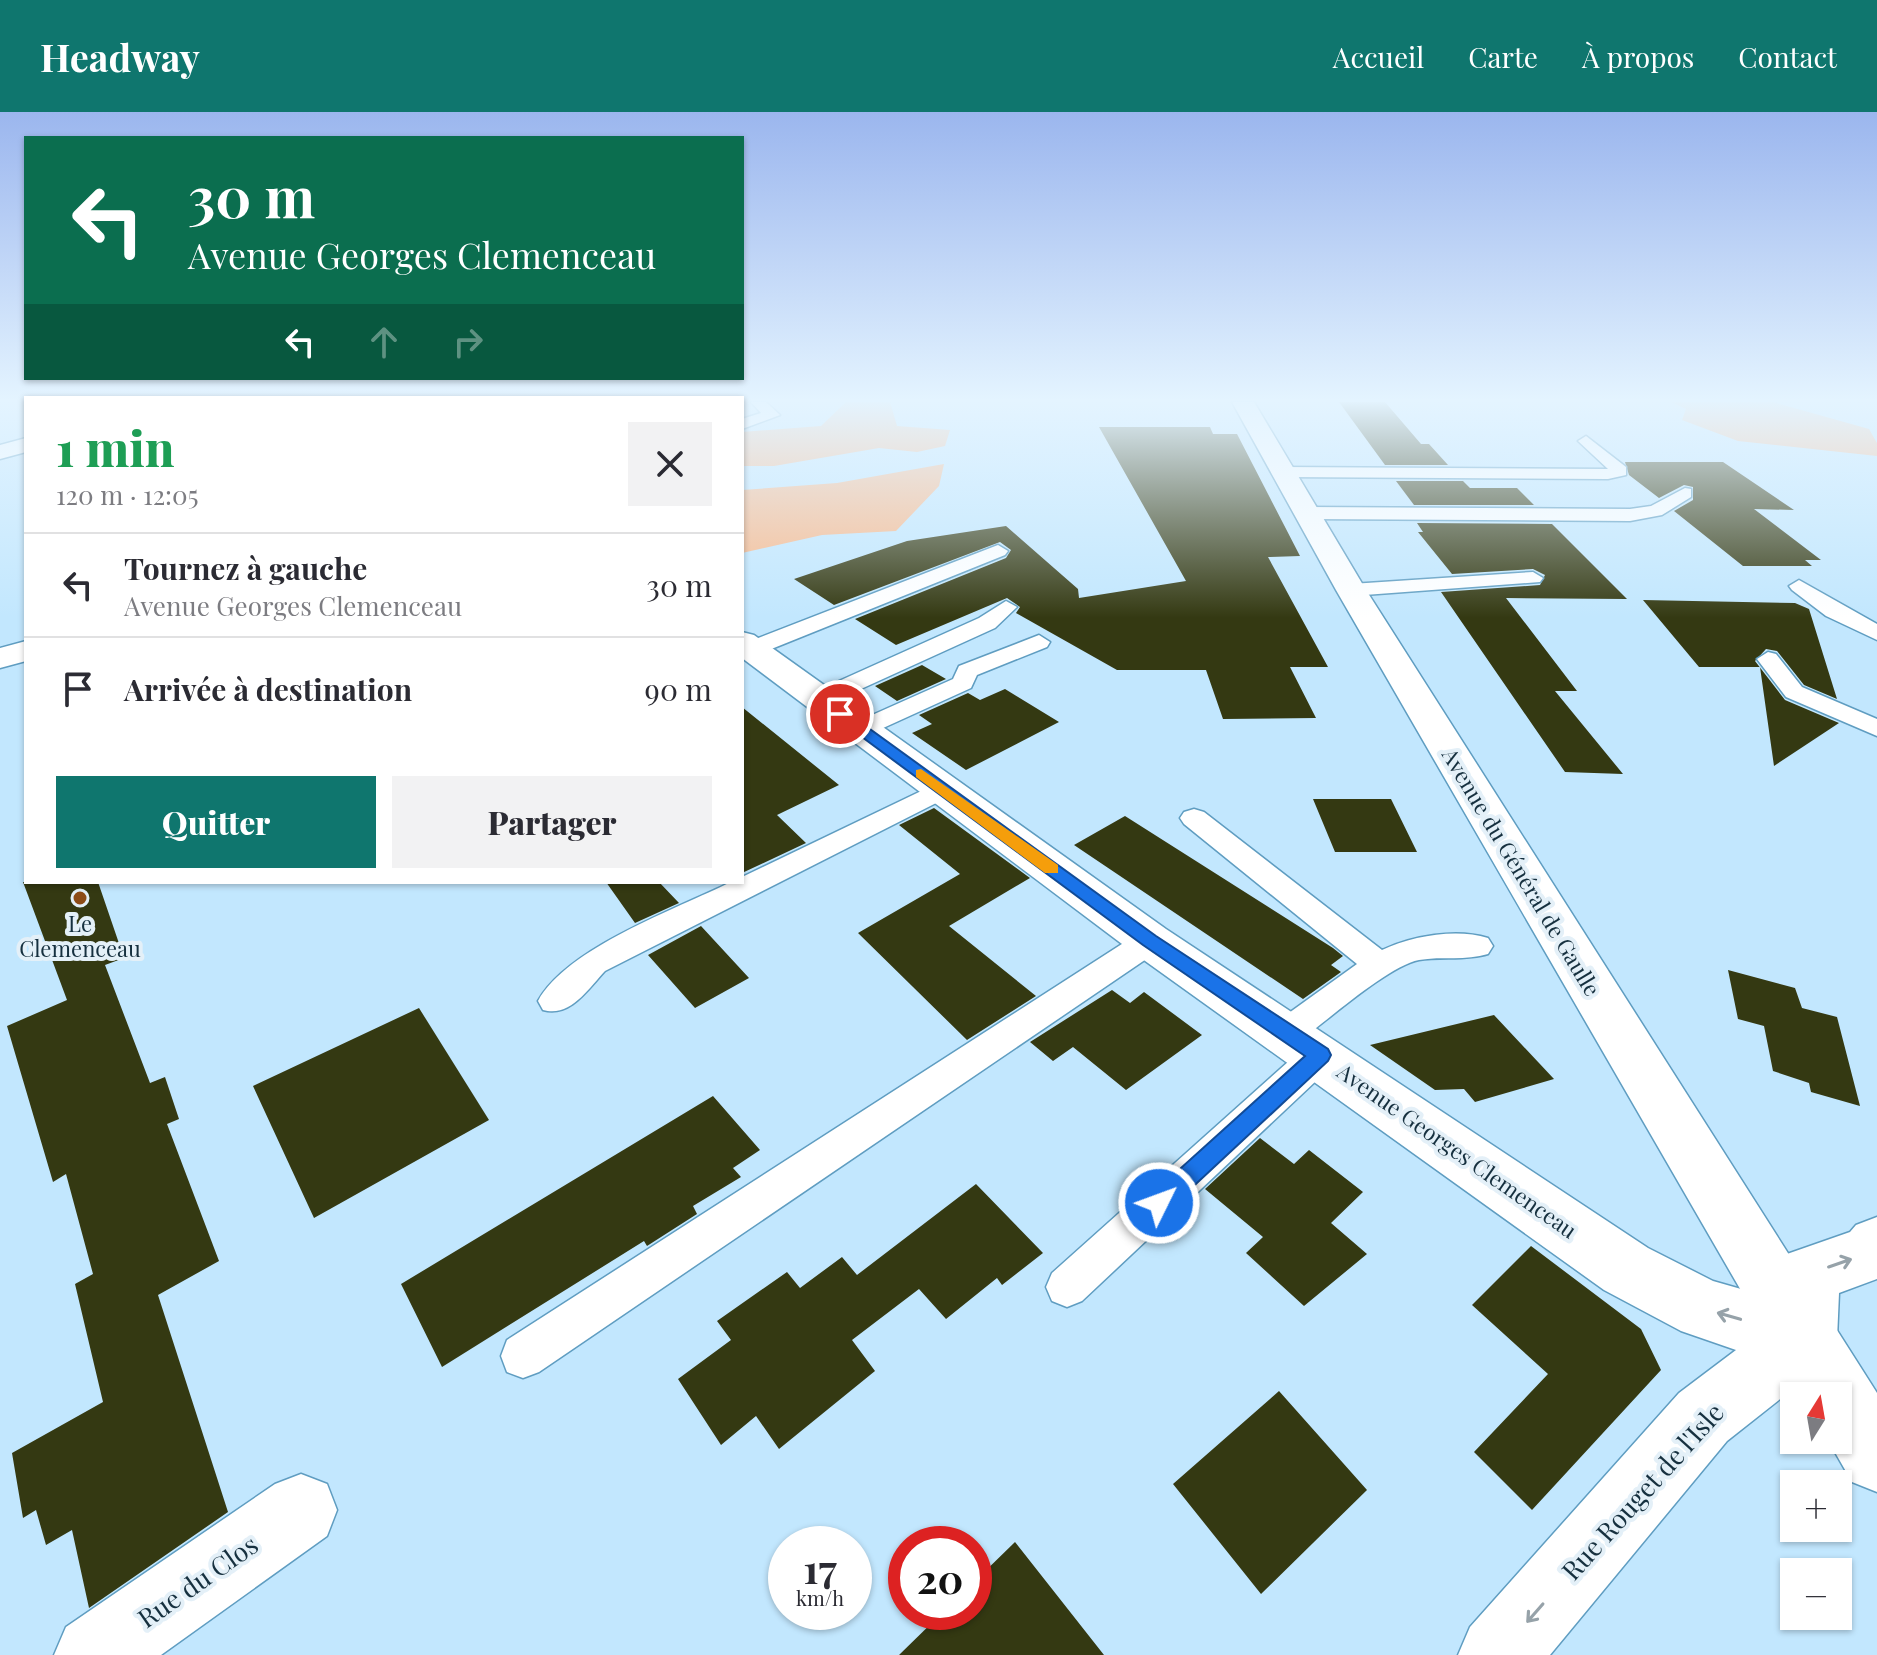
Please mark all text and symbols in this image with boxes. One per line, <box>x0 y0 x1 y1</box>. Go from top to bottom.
text: Headway <box>40 31 200 82</box>
text: Accueil <box>1333 38 1424 75</box>
text: Carte <box>1468 38 1538 75</box>
text: À propos <box>1582 38 1694 75</box>
text: Contact <box>1738 38 1837 75</box>
text: 30 m <box>188 158 315 233</box>
icon: left <box>56 168 160 272</box>
text: Avenue Georges Clemenceau <box>188 230 656 278</box>
icon: left <box>278 320 322 364</box>
icon: ahead <box>362 320 406 364</box>
icon: right <box>446 320 490 364</box>
text: 1 min <box>56 415 174 479</box>
button: close <box>628 422 712 506</box>
text: 120 m · 12:05 <box>56 477 198 512</box>
text: Tournez à gauche <box>124 548 367 588</box>
icon: left <box>56 563 100 607</box>
text: 30 m <box>646 565 712 605</box>
text: Avenue Georges Clemenceau <box>124 588 462 623</box>
icon: arrive <box>56 667 100 711</box>
text: Arrivée à destination <box>124 669 412 709</box>
text: 90 m <box>645 669 712 709</box>
pin <box>806 680 874 748</box>
icon: arrive <box>818 692 862 736</box>
street label: Avenue du Général de Gaulle <box>1435 741 1608 1001</box>
button: Quitter <box>56 776 376 868</box>
button: Partager <box>392 776 712 868</box>
marker: Le Clemenceau <box>71 889 89 907</box>
place label: Le Clemenceau <box>19 908 141 963</box>
street label: Avenue Georges Clemenceau <box>1331 1055 1584 1245</box>
position arrow <box>1117 1161 1201 1245</box>
one-way arrow <box>1828 1254 1853 1269</box>
one-way arrow <box>1717 1308 1743 1323</box>
north arrow <box>1780 1382 1852 1454</box>
map controls <box>1780 1382 1852 1630</box>
street label: Rue Rouget de l'Isle <box>1553 1395 1731 1587</box>
button: + <box>1780 1470 1852 1542</box>
speed limit sign: 20 <box>888 1526 992 1630</box>
street label: Rue du Clos <box>130 1527 264 1635</box>
text: 17 <box>803 1541 837 1594</box>
button: − <box>1780 1558 1852 1630</box>
text: km/h <box>796 1584 844 1611</box>
one-way arrow <box>1526 1602 1544 1622</box>

